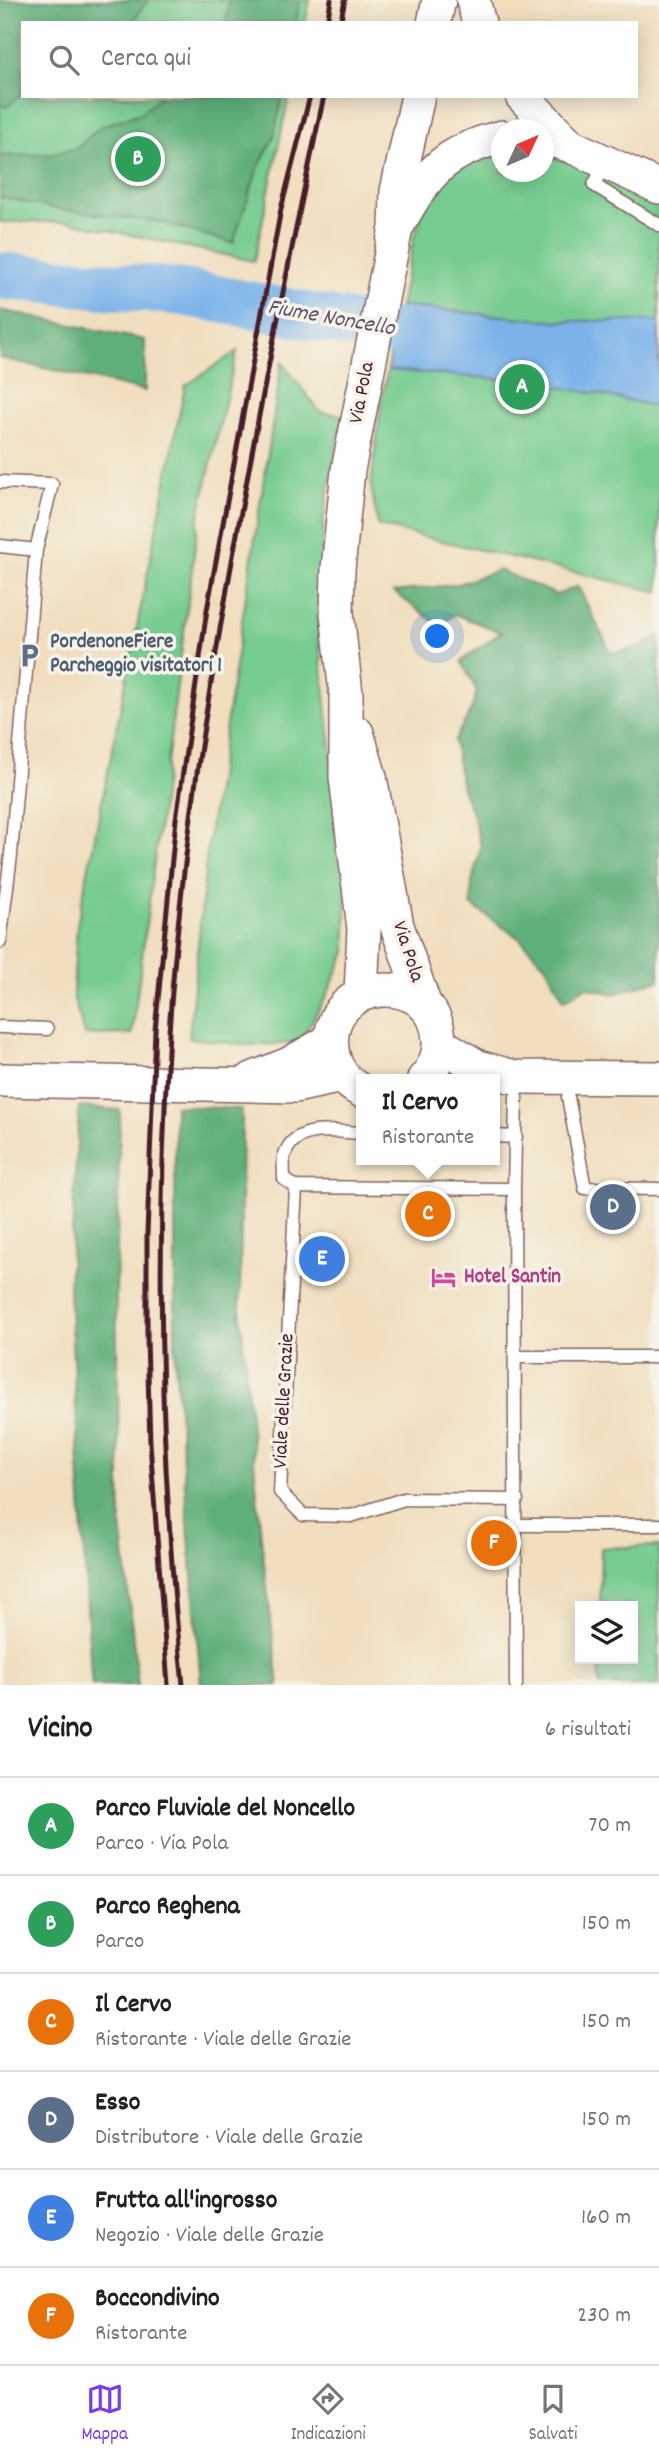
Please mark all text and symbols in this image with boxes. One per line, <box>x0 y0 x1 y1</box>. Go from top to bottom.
search box <box>21 21 638 98</box>
icon: search <box>45 41 83 79</box>
text: Cerca qui <box>101 41 191 78</box>
north arrow <box>491 119 554 182</box>
pin: B <box>115 133 161 185</box>
water label: Fiume Noncello <box>265 292 399 347</box>
street label: Via Pola <box>342 358 384 426</box>
pin: A <box>499 361 545 413</box>
your location <box>420 619 454 653</box>
place label: PordenoneFiere Parcheggio visitatori 1 <box>50 628 222 682</box>
parking icon: PordenoneFiere Parcheggio visitatori 1 <box>16 641 44 669</box>
street label: Via Pola <box>383 918 431 987</box>
popup <box>356 1074 500 1165</box>
text: Il Cervo <box>382 1085 458 1122</box>
text: Ristorante <box>382 1122 474 1155</box>
pin: D <box>590 1181 636 1233</box>
pin: C <box>405 1188 451 1240</box>
pin: E <box>299 1233 345 1285</box>
place label: Hotel Santin <box>464 1263 561 1293</box>
hotel icon: Hotel Santin <box>430 1264 458 1292</box>
street label: Viale delle Grazie <box>266 1333 304 1469</box>
pin: F <box>471 1517 517 1569</box>
map controls <box>575 1601 638 1664</box>
button: layers <box>575 1601 638 1664</box>
text: Vicino <box>28 1709 93 1752</box>
text: 6 risultati <box>545 1714 631 1747</box>
text: Parco Fluviale del Noncello <box>95 1791 355 1828</box>
text: A <box>45 1810 57 1843</box>
text: 70 m <box>589 1810 631 1843</box>
text: Parco · Via Pola <box>95 1828 228 1861</box>
text: Parco Reghena <box>95 1889 240 1926</box>
text: B <box>46 1908 56 1941</box>
text: 150 m <box>582 1908 631 1941</box>
text: Parco <box>95 1926 144 1959</box>
text: Il Cervo <box>95 1987 172 2024</box>
text: C <box>45 2006 57 2039</box>
text: 150 m <box>582 2006 631 2039</box>
text: Ristorante · Viale delle Grazie <box>95 2024 351 2057</box>
text: Esso <box>95 2085 140 2122</box>
text: D <box>45 2104 57 2137</box>
text: 150 m <box>582 2104 631 2137</box>
text: Distributore · Viale delle Grazie <box>95 2122 363 2155</box>
text: Frutta all'ingrosso <box>95 2183 277 2220</box>
text: E <box>46 2202 56 2235</box>
text: 160 m <box>581 2202 631 2235</box>
text: Negozio · Viale delle Grazie <box>95 2220 324 2253</box>
text: Boccondivino <box>95 2281 220 2318</box>
text: F <box>46 2300 56 2333</box>
text: 230 m <box>577 2300 631 2333</box>
text: Ristorante <box>95 2318 187 2351</box>
tab: Mappa <box>81 2380 128 2449</box>
tab: Indicazioni <box>291 2380 366 2449</box>
tab: Salvati <box>528 2380 578 2449</box>

